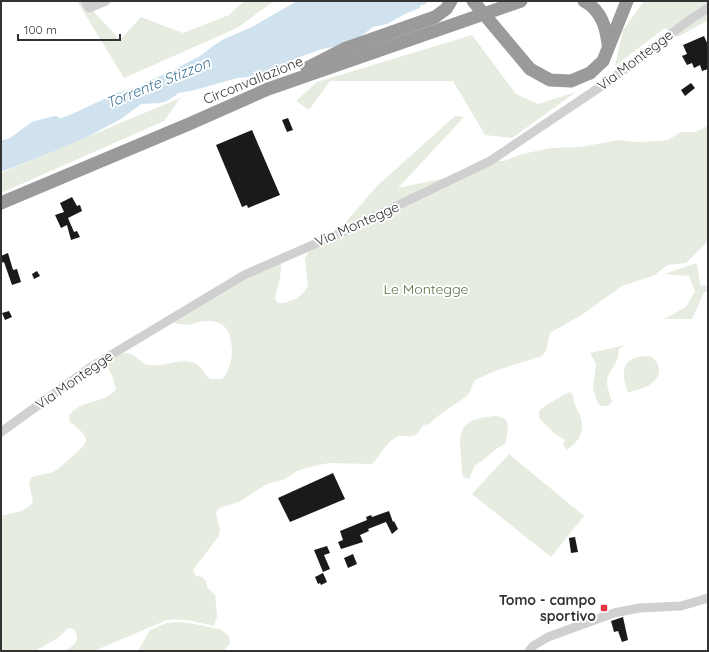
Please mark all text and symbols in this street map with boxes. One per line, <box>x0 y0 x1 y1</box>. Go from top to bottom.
scale bar <box>18 16 120 42</box>
text: 100 m <box>24 22 57 37</box>
street label: Via Montegge <box>594 26 677 94</box>
street label: Circonvallazione <box>201 52 306 108</box>
water label: Torrente Stizzon <box>103 53 213 112</box>
street label: Via Montegge <box>312 197 402 251</box>
park label: Le Montegge <box>384 280 469 298</box>
street label: Via Montegge <box>32 347 116 413</box>
place label: Tomo - campo sportivo <box>499 591 596 625</box>
marker: Tomo - campo sportivo <box>599 603 609 613</box>

